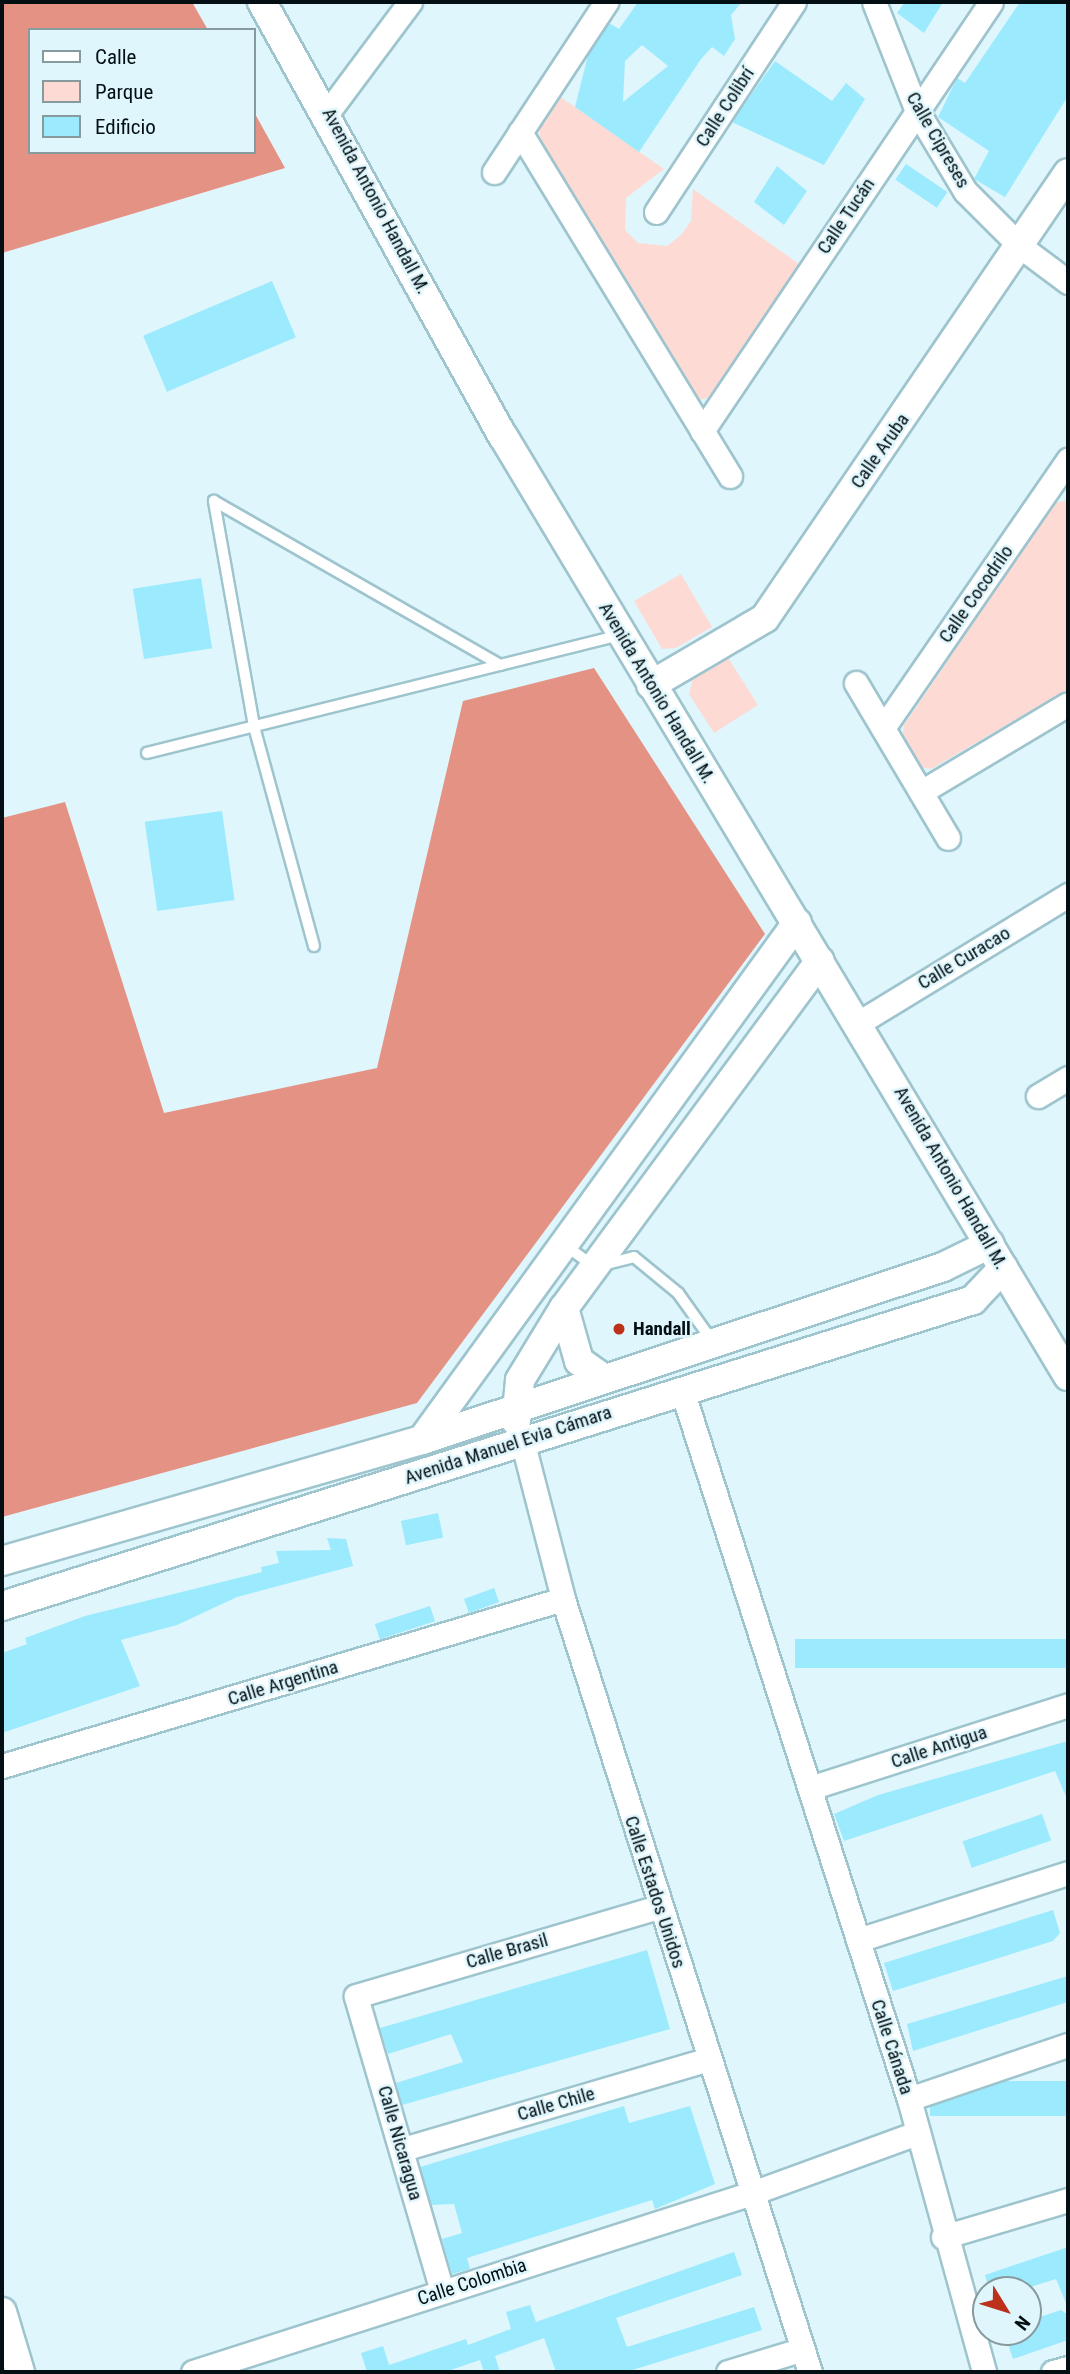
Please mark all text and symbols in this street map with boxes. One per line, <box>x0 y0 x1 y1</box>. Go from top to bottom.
legend <box>28 28 256 154</box>
text: Calle <box>95 45 136 69</box>
street label: Calle Colibrí <box>691 63 759 151</box>
text: Parque <box>95 80 153 104</box>
street label: Calle Cipreses <box>901 88 975 192</box>
street label: Avenida Antonio Handall M. <box>317 104 435 298</box>
text: Edificio <box>95 115 156 139</box>
street label: Calle Tucán <box>812 174 880 258</box>
street label: Calle Aruba <box>846 409 914 493</box>
street label: Calle Cocodrilo <box>934 541 1018 647</box>
street label: Avenida Antonio Handall M. <box>594 598 720 788</box>
street label: Calle Curacao <box>914 922 1014 994</box>
street label: Avenida Antonio Handall M. <box>889 1082 1013 1274</box>
place label: Handall <box>633 1318 691 1340</box>
marker: Handall <box>611 1321 627 1337</box>
street label: Avenida Manuel Evia Cámara <box>402 1401 614 1489</box>
street label: Calle Argentina <box>225 1655 341 1711</box>
street label: Calle Antigua <box>888 1721 990 1773</box>
street label: Calle Estados Unidos <box>620 1813 690 1971</box>
street label: Calle Brasil <box>463 1928 551 1974</box>
street label: Calle Cánada <box>866 1997 918 2097</box>
street label: Calle Chile <box>515 2082 597 2126</box>
street label: Calle Nicaragua <box>373 2083 427 2203</box>
street label: Calle Colombia <box>415 2254 529 2310</box>
north arrow <box>972 2276 1042 2346</box>
text: N <box>1010 2311 1035 2335</box>

